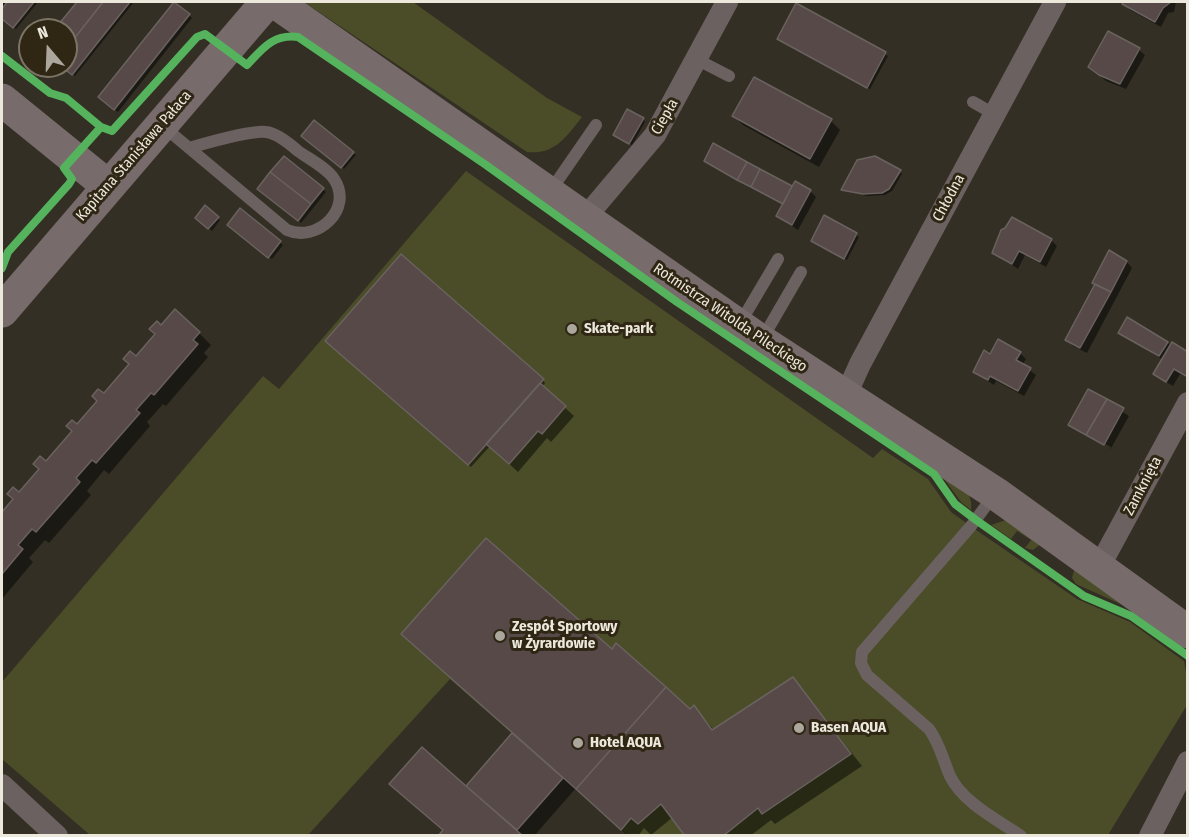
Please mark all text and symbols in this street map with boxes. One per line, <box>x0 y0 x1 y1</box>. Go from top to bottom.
north arrow <box>18 18 78 78</box>
text: N <box>35 22 50 43</box>
street label: Kapitana Stanisława Pałaca <box>72 87 196 225</box>
street label: Ciepła <box>648 96 682 138</box>
street label: Chłodna <box>929 171 969 225</box>
street label: Rotmistrza Witolda Pileckiego <box>650 260 810 376</box>
place label: Skate-park <box>584 320 653 338</box>
marker: Skate-park <box>565 322 579 336</box>
street label: Zamknięta <box>1120 454 1166 518</box>
place label: Zespół Sportowy w Żyrardowie <box>512 618 617 653</box>
marker: Zespół Sportowy w Żyrardowie <box>493 629 507 643</box>
place label: Basen AQUA <box>811 719 886 737</box>
marker: Basen AQUA <box>792 721 806 735</box>
place label: Hotel AQUA <box>590 734 661 752</box>
marker: Hotel AQUA <box>571 736 585 750</box>

